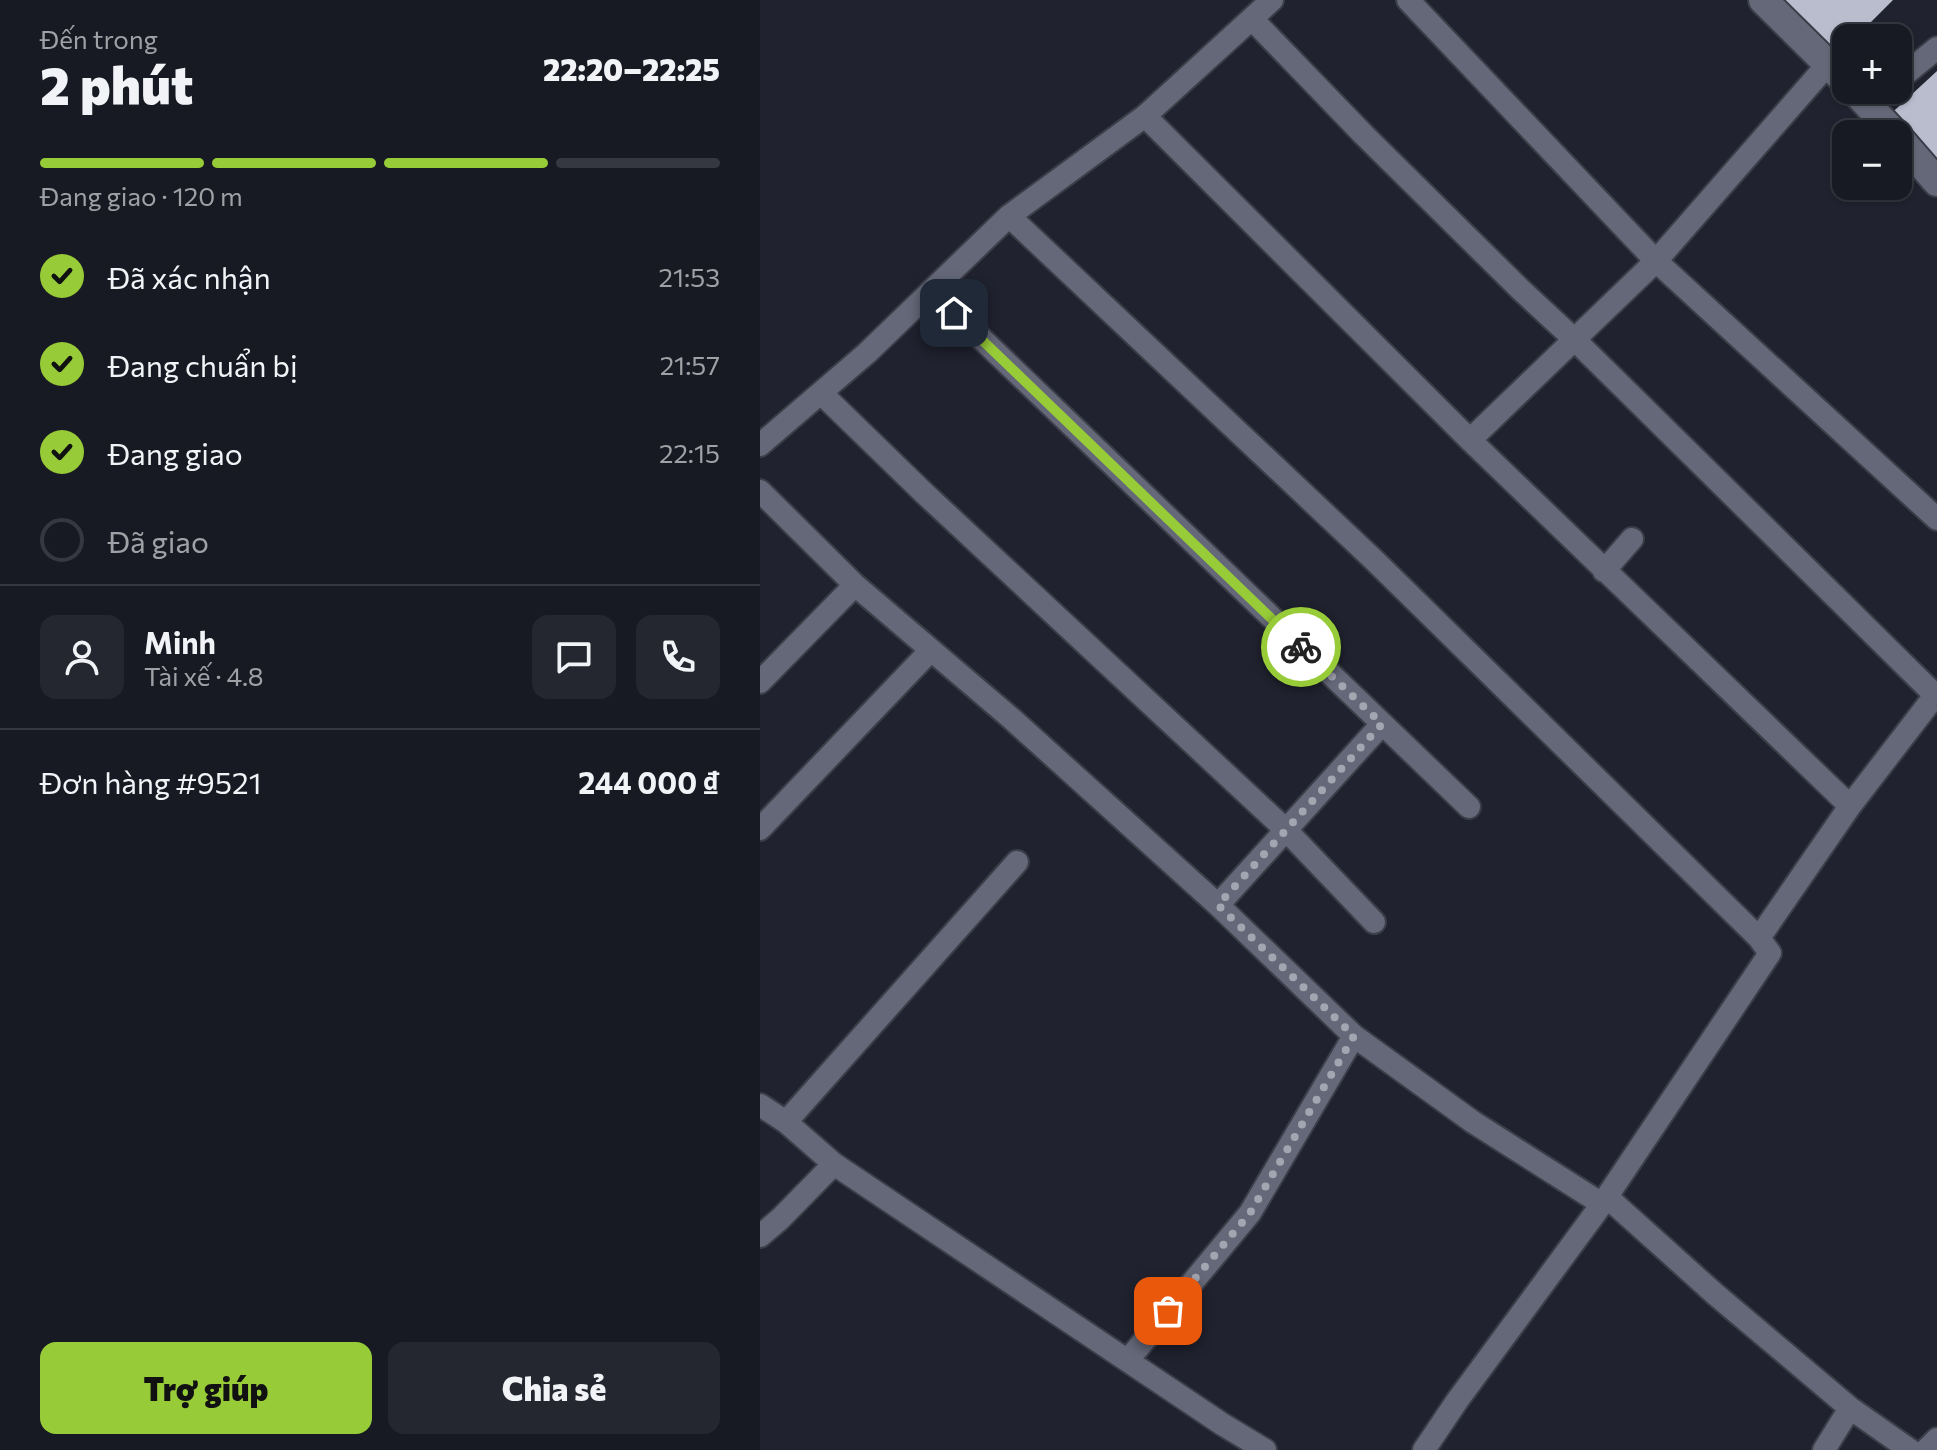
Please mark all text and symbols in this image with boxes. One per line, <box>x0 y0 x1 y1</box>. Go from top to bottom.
text: Đến trong <box>40 23 158 54</box>
map controls <box>1832 24 1912 200</box>
button: + <box>1832 24 1912 104</box>
text: 22:20–22:25 <box>543 50 720 87</box>
text: 2 phút <box>40 52 193 116</box>
button: − <box>1832 120 1912 200</box>
text: Đang giao · 120 m <box>40 180 243 211</box>
icon: check <box>40 254 84 298</box>
text: Đã xác nhận <box>108 258 271 295</box>
text: 21:53 <box>659 261 720 292</box>
pin <box>920 279 988 347</box>
icon: home <box>932 291 976 335</box>
icon: check <box>40 342 84 386</box>
text: Đang chuẩn bị <box>108 346 298 383</box>
text: 21:57 <box>660 349 720 380</box>
icon: check <box>40 430 84 474</box>
text: Đang giao <box>108 434 243 471</box>
text: 22:15 <box>659 437 720 468</box>
text: Đã giao <box>108 522 209 559</box>
courier <box>1261 607 1341 687</box>
button: person <box>40 615 124 699</box>
button: chat <box>532 615 616 699</box>
button: phone <box>636 615 720 699</box>
text: Minh <box>144 623 216 660</box>
icon: bike <box>1279 625 1323 669</box>
text: Tài xế · 4.8 <box>144 660 264 691</box>
text: Đơn hàng #9521 <box>40 763 261 800</box>
text: 244 000 ₫ <box>578 763 720 800</box>
pin <box>1134 1277 1202 1345</box>
icon: bag <box>1146 1289 1190 1333</box>
button: Trợ giúp <box>40 1342 372 1434</box>
button: Chia sẻ <box>388 1342 720 1434</box>

